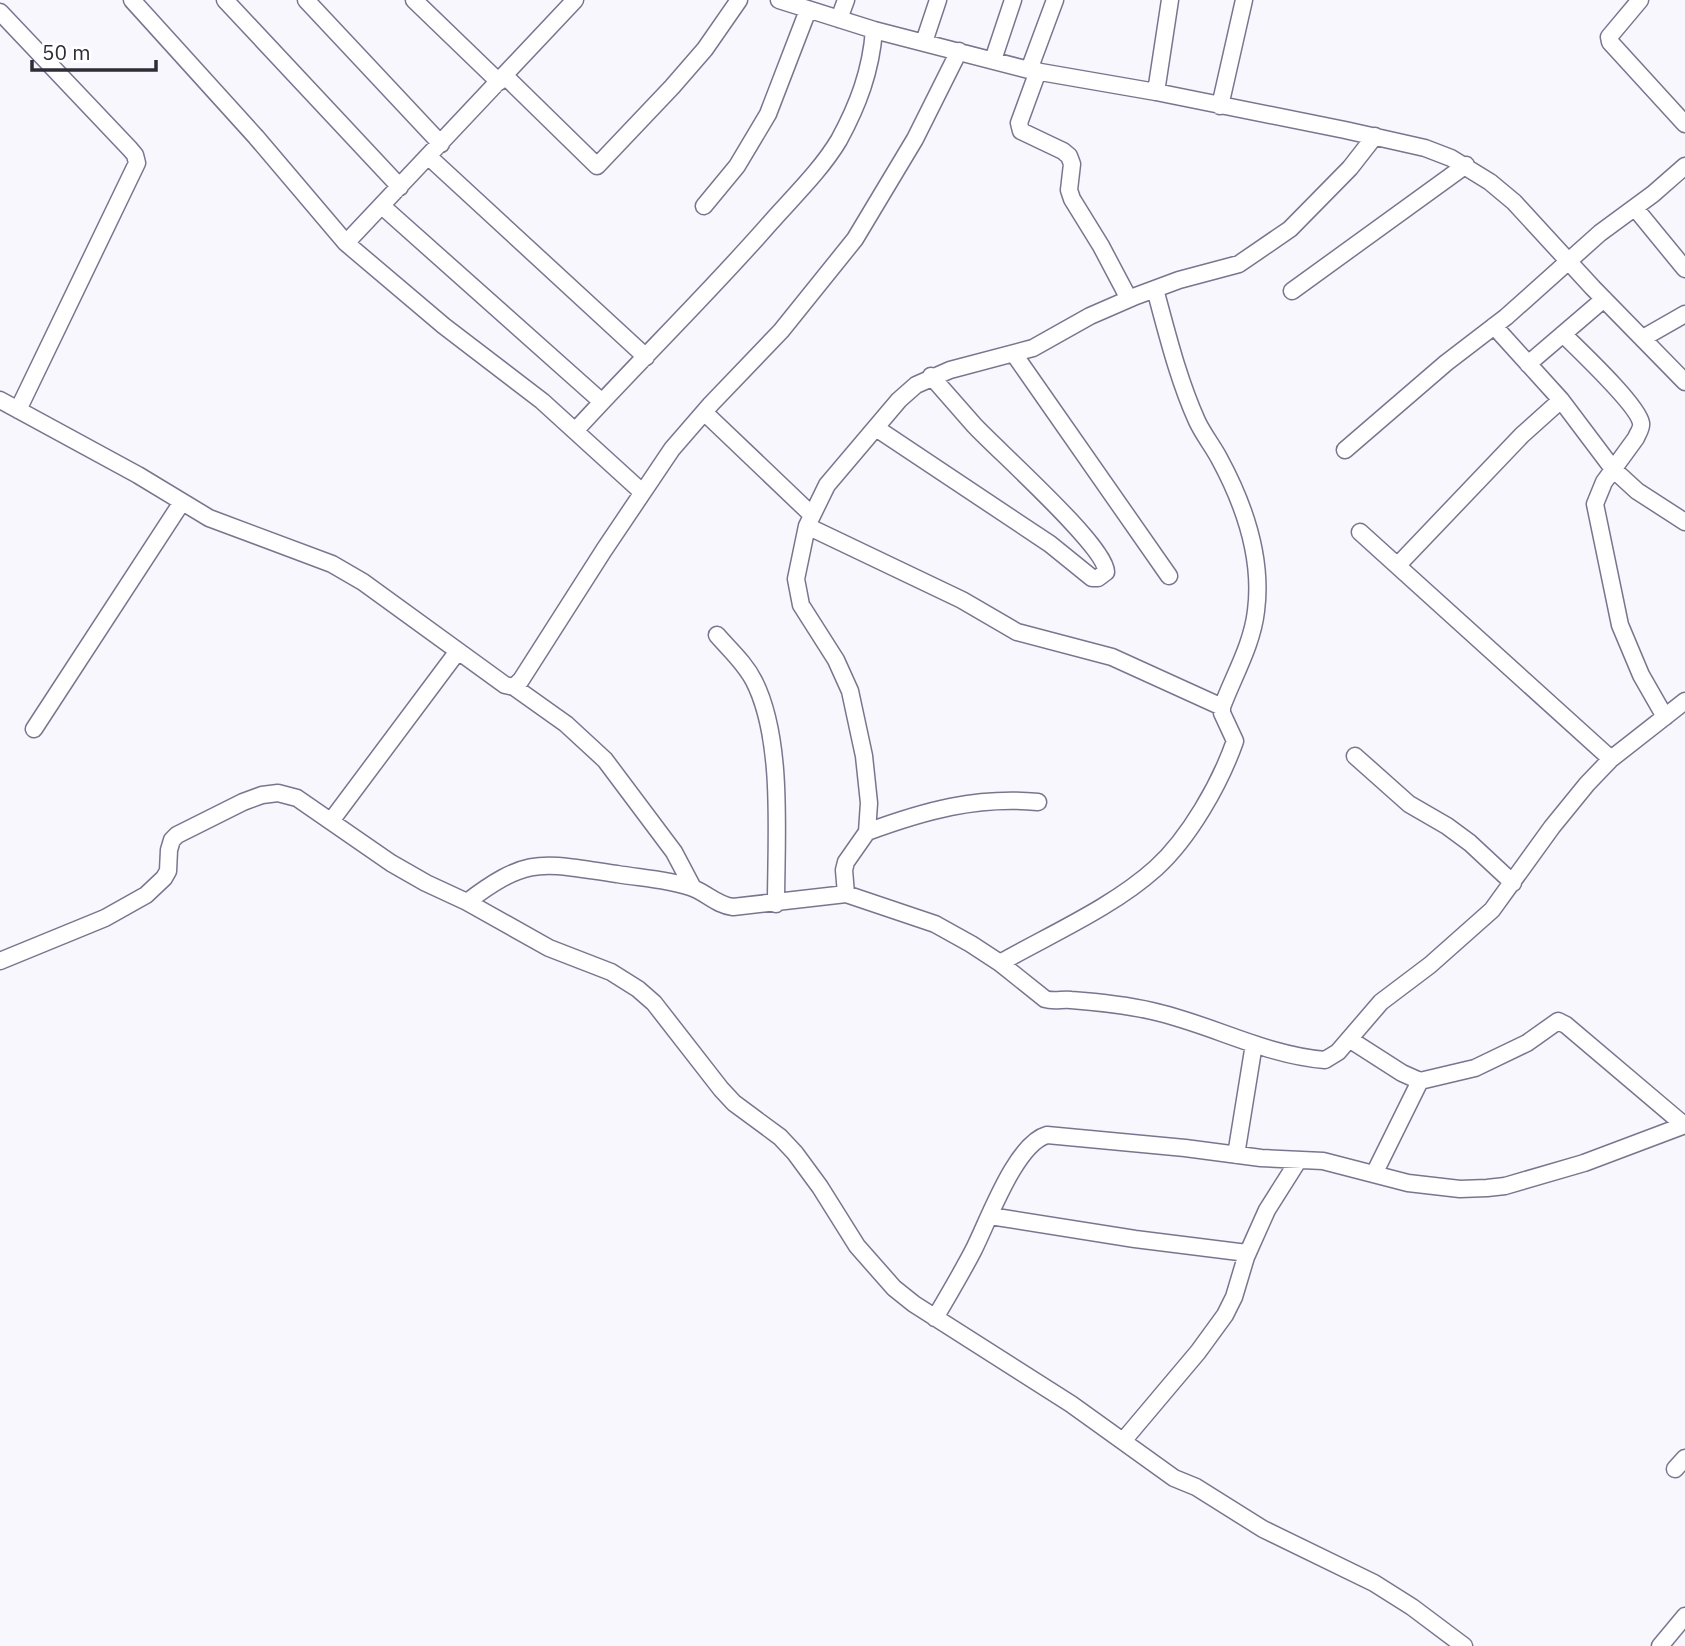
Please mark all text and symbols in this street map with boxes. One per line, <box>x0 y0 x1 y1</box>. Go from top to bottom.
scale bar <box>32 28 156 72</box>
text: 50 m <box>42 38 91 66</box>

